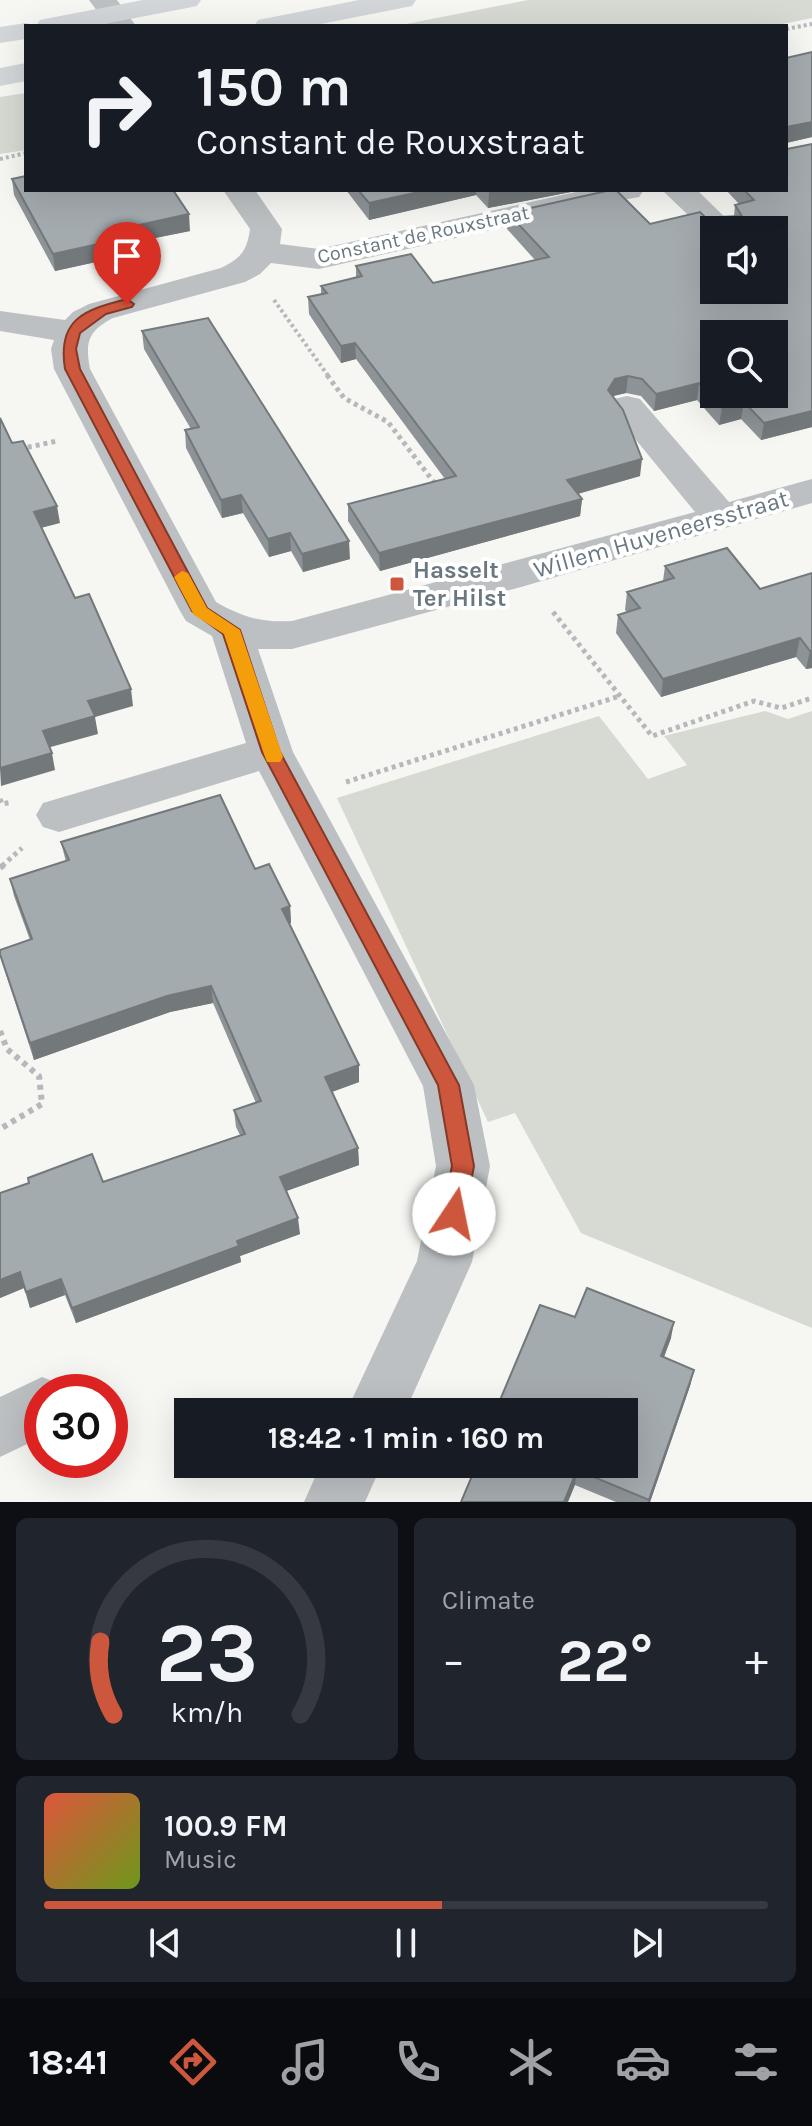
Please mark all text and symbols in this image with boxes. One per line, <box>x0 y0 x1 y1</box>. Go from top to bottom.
text: 150 m <box>196 54 351 119</box>
icon: right <box>64 56 168 160</box>
text: Constant de Rouxstraat <box>196 121 585 163</box>
street label: Constant de Rouxstraat <box>315 201 532 268</box>
map controls <box>700 216 788 408</box>
button: sound <box>700 216 788 304</box>
pin <box>93 222 161 304</box>
icon: arrive <box>105 234 149 278</box>
button: search <box>700 320 788 408</box>
street label: Willem Huveneersstraat <box>530 484 792 584</box>
place label: Hasselt Ter Hilst <box>413 556 506 612</box>
marker: Hasselt Ter Hilst <box>388 575 406 593</box>
position arrow <box>412 1172 496 1256</box>
speed limit sign: 30 <box>24 1374 128 1478</box>
text: 18:42 · 1 min · 160 m <box>268 1420 544 1456</box>
text: Climate <box>442 1585 535 1616</box>
text: 23 <box>156 1605 258 1702</box>
text: 22° <box>557 1626 653 1696</box>
text: − <box>442 1635 465 1686</box>
text: + <box>745 1635 768 1686</box>
text: km/h <box>171 1696 243 1729</box>
text: 100.9 FM <box>164 1808 288 1844</box>
text: Music <box>164 1844 237 1875</box>
icon: previous <box>143 1921 187 1965</box>
icon: pause <box>384 1921 428 1965</box>
icon: next <box>625 1921 669 1965</box>
icon: directions <box>165 2034 221 2090</box>
icon: music <box>277 2034 333 2090</box>
icon: phone <box>390 2034 446 2090</box>
icon: climate <box>503 2034 559 2090</box>
icon: car <box>615 2034 671 2090</box>
icon: filters <box>728 2034 784 2090</box>
text: 18:41 <box>28 2041 108 2083</box>

